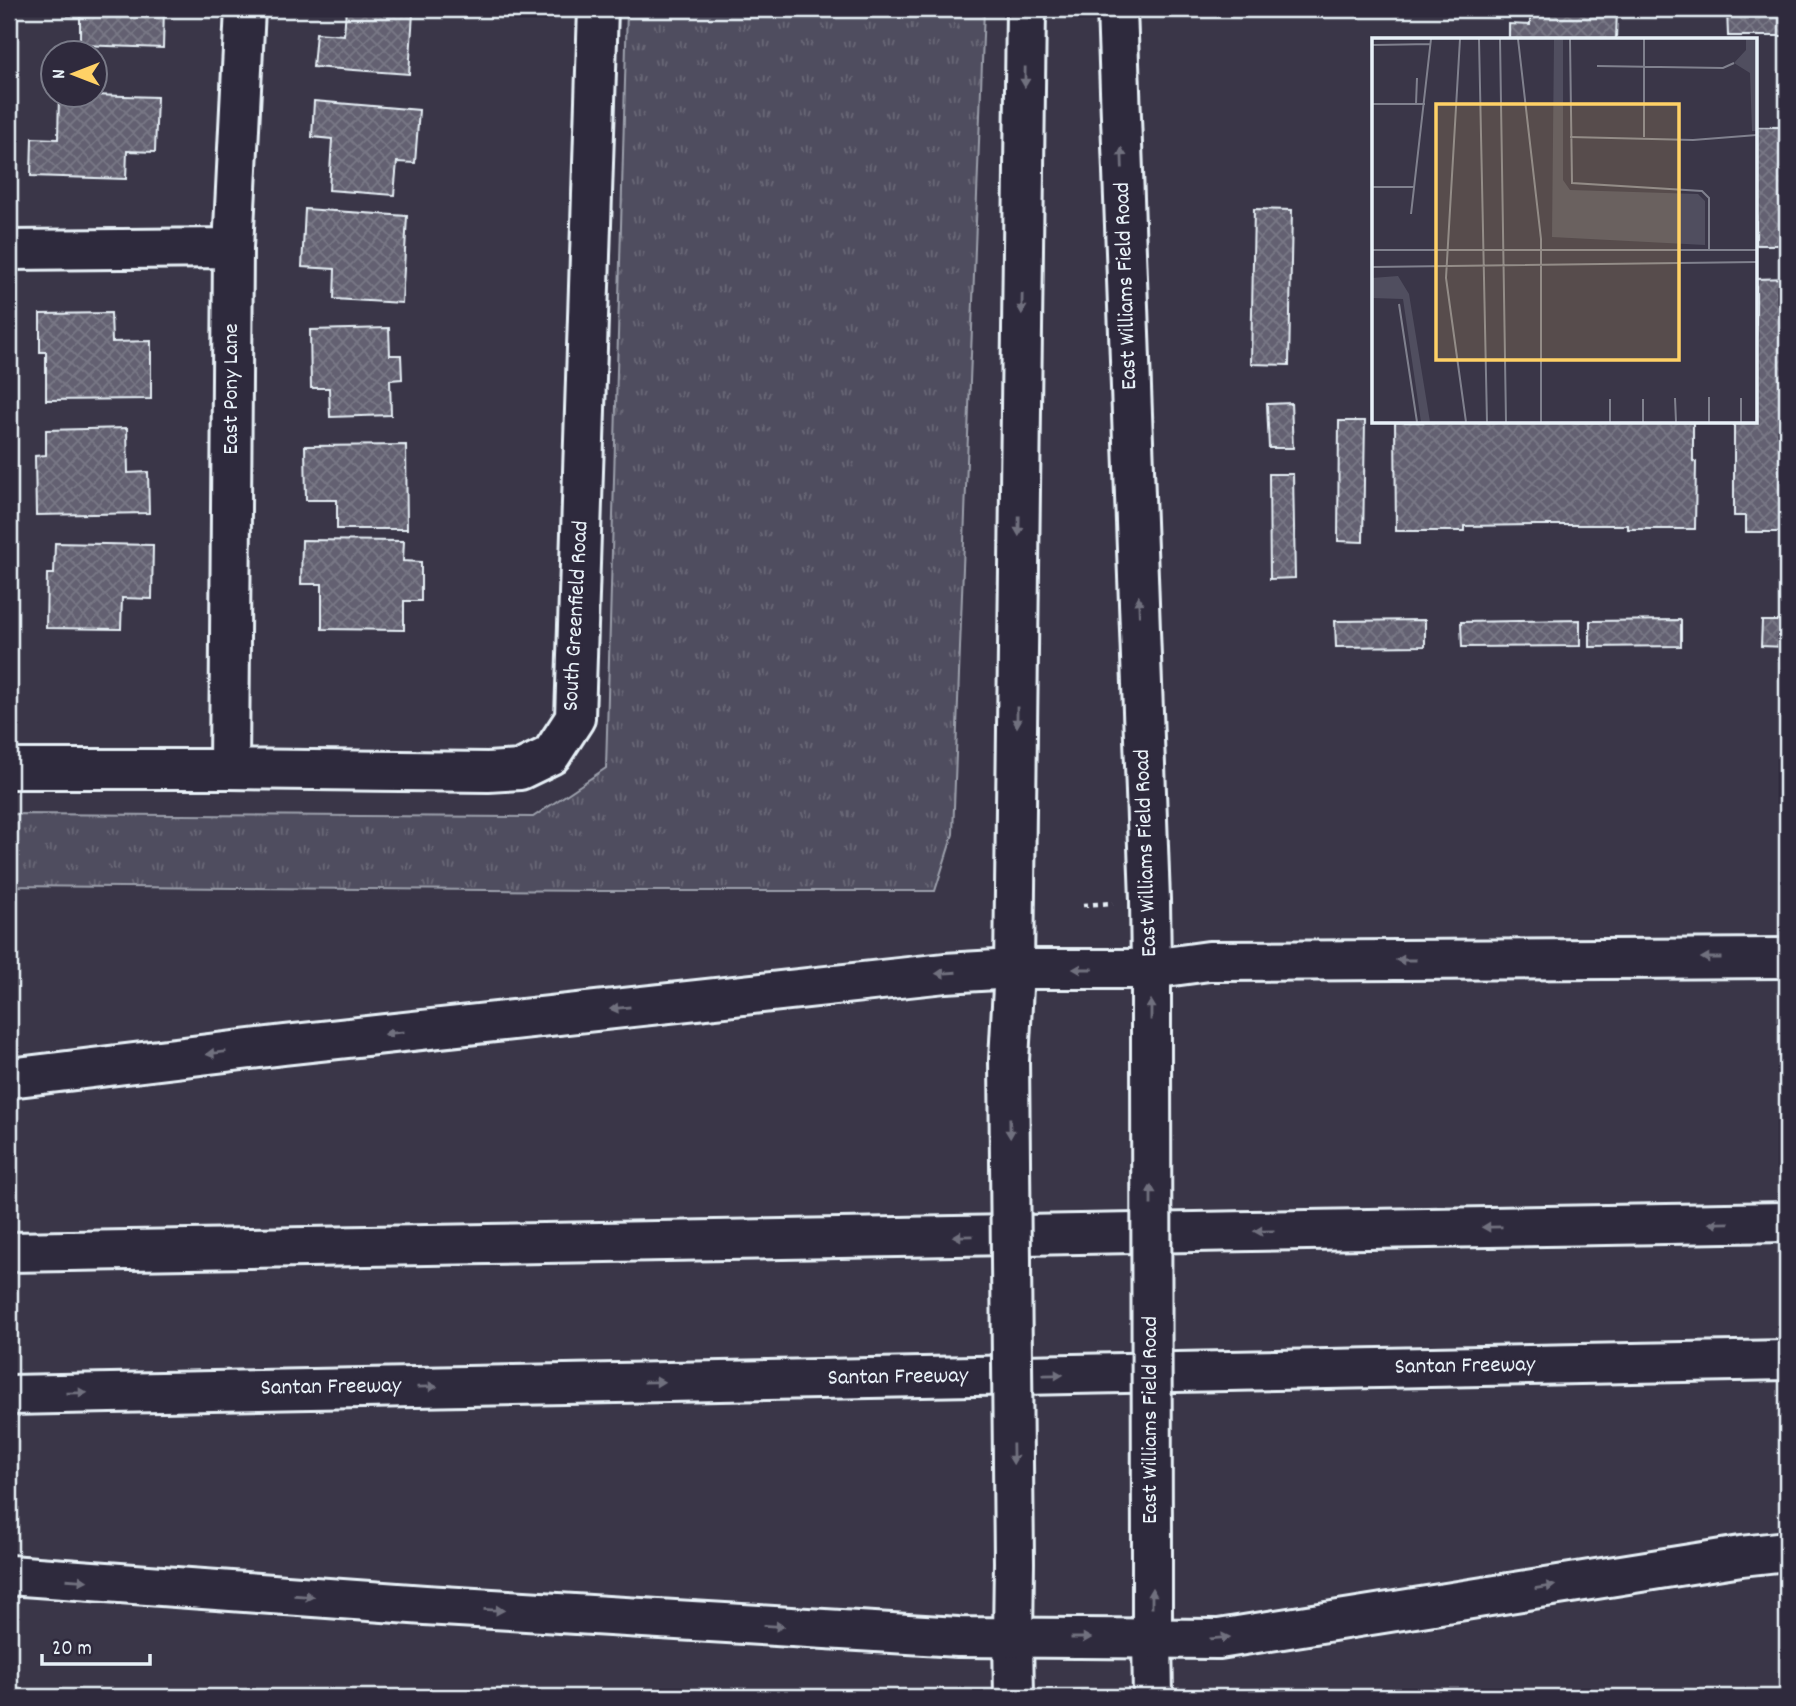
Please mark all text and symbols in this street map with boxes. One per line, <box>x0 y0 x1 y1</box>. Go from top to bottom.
north arrow <box>38 38 108 108</box>
inset map <box>1372 38 1758 424</box>
one-way arrow <box>1019 66 1031 88</box>
text: N <box>47 69 74 79</box>
one-way arrow <box>1117 147 1128 169</box>
street label: East Williams Field Road <box>1107 182 1147 390</box>
one-way arrow <box>1016 294 1028 316</box>
street label: East Pony Lane <box>216 323 249 455</box>
one-way arrow <box>1013 515 1025 537</box>
street label: South Greenfield Road <box>556 520 598 712</box>
one-way arrow <box>1133 595 1144 617</box>
one-way arrow <box>1011 706 1023 728</box>
street label: East Williams Field Road <box>1127 749 1167 957</box>
one-way arrow <box>1699 952 1721 964</box>
one-way arrow <box>1394 954 1416 966</box>
one-way arrow <box>1071 963 1093 975</box>
one-way arrow <box>935 968 957 979</box>
one-way arrow <box>1145 999 1157 1021</box>
one-way arrow <box>609 1003 631 1014</box>
one-way arrow <box>383 1028 405 1039</box>
one-way arrow <box>205 1048 227 1059</box>
one-way arrow <box>1004 1118 1016 1140</box>
one-way arrow <box>1145 1183 1157 1205</box>
one-way arrow <box>1708 1217 1730 1229</box>
one-way arrow <box>1480 1221 1502 1233</box>
one-way arrow <box>1253 1225 1275 1237</box>
one-way arrow <box>952 1230 974 1242</box>
street label: East Williams Field Road <box>1135 1316 1168 1524</box>
street label: Santan Freeway <box>1394 1349 1536 1385</box>
street label: Santan Freeway <box>827 1360 969 1396</box>
one-way arrow <box>1043 1369 1065 1380</box>
street label: Santan Freeway <box>260 1370 402 1406</box>
one-way arrow <box>644 1376 666 1388</box>
one-way arrow <box>416 1381 438 1392</box>
one-way arrow <box>66 1388 88 1399</box>
one-way arrow <box>1007 1443 1019 1465</box>
one-way arrow <box>66 1575 88 1586</box>
one-way arrow <box>1534 1581 1556 1592</box>
one-way arrow <box>1146 1587 1158 1609</box>
one-way arrow <box>293 1591 315 1602</box>
one-way arrow <box>483 1604 505 1615</box>
one-way arrow <box>763 1621 785 1632</box>
scale bar <box>42 1622 150 1666</box>
one-way arrow <box>1070 1632 1092 1644</box>
one-way arrow <box>1210 1632 1232 1643</box>
text: 20 m <box>52 1635 92 1665</box>

